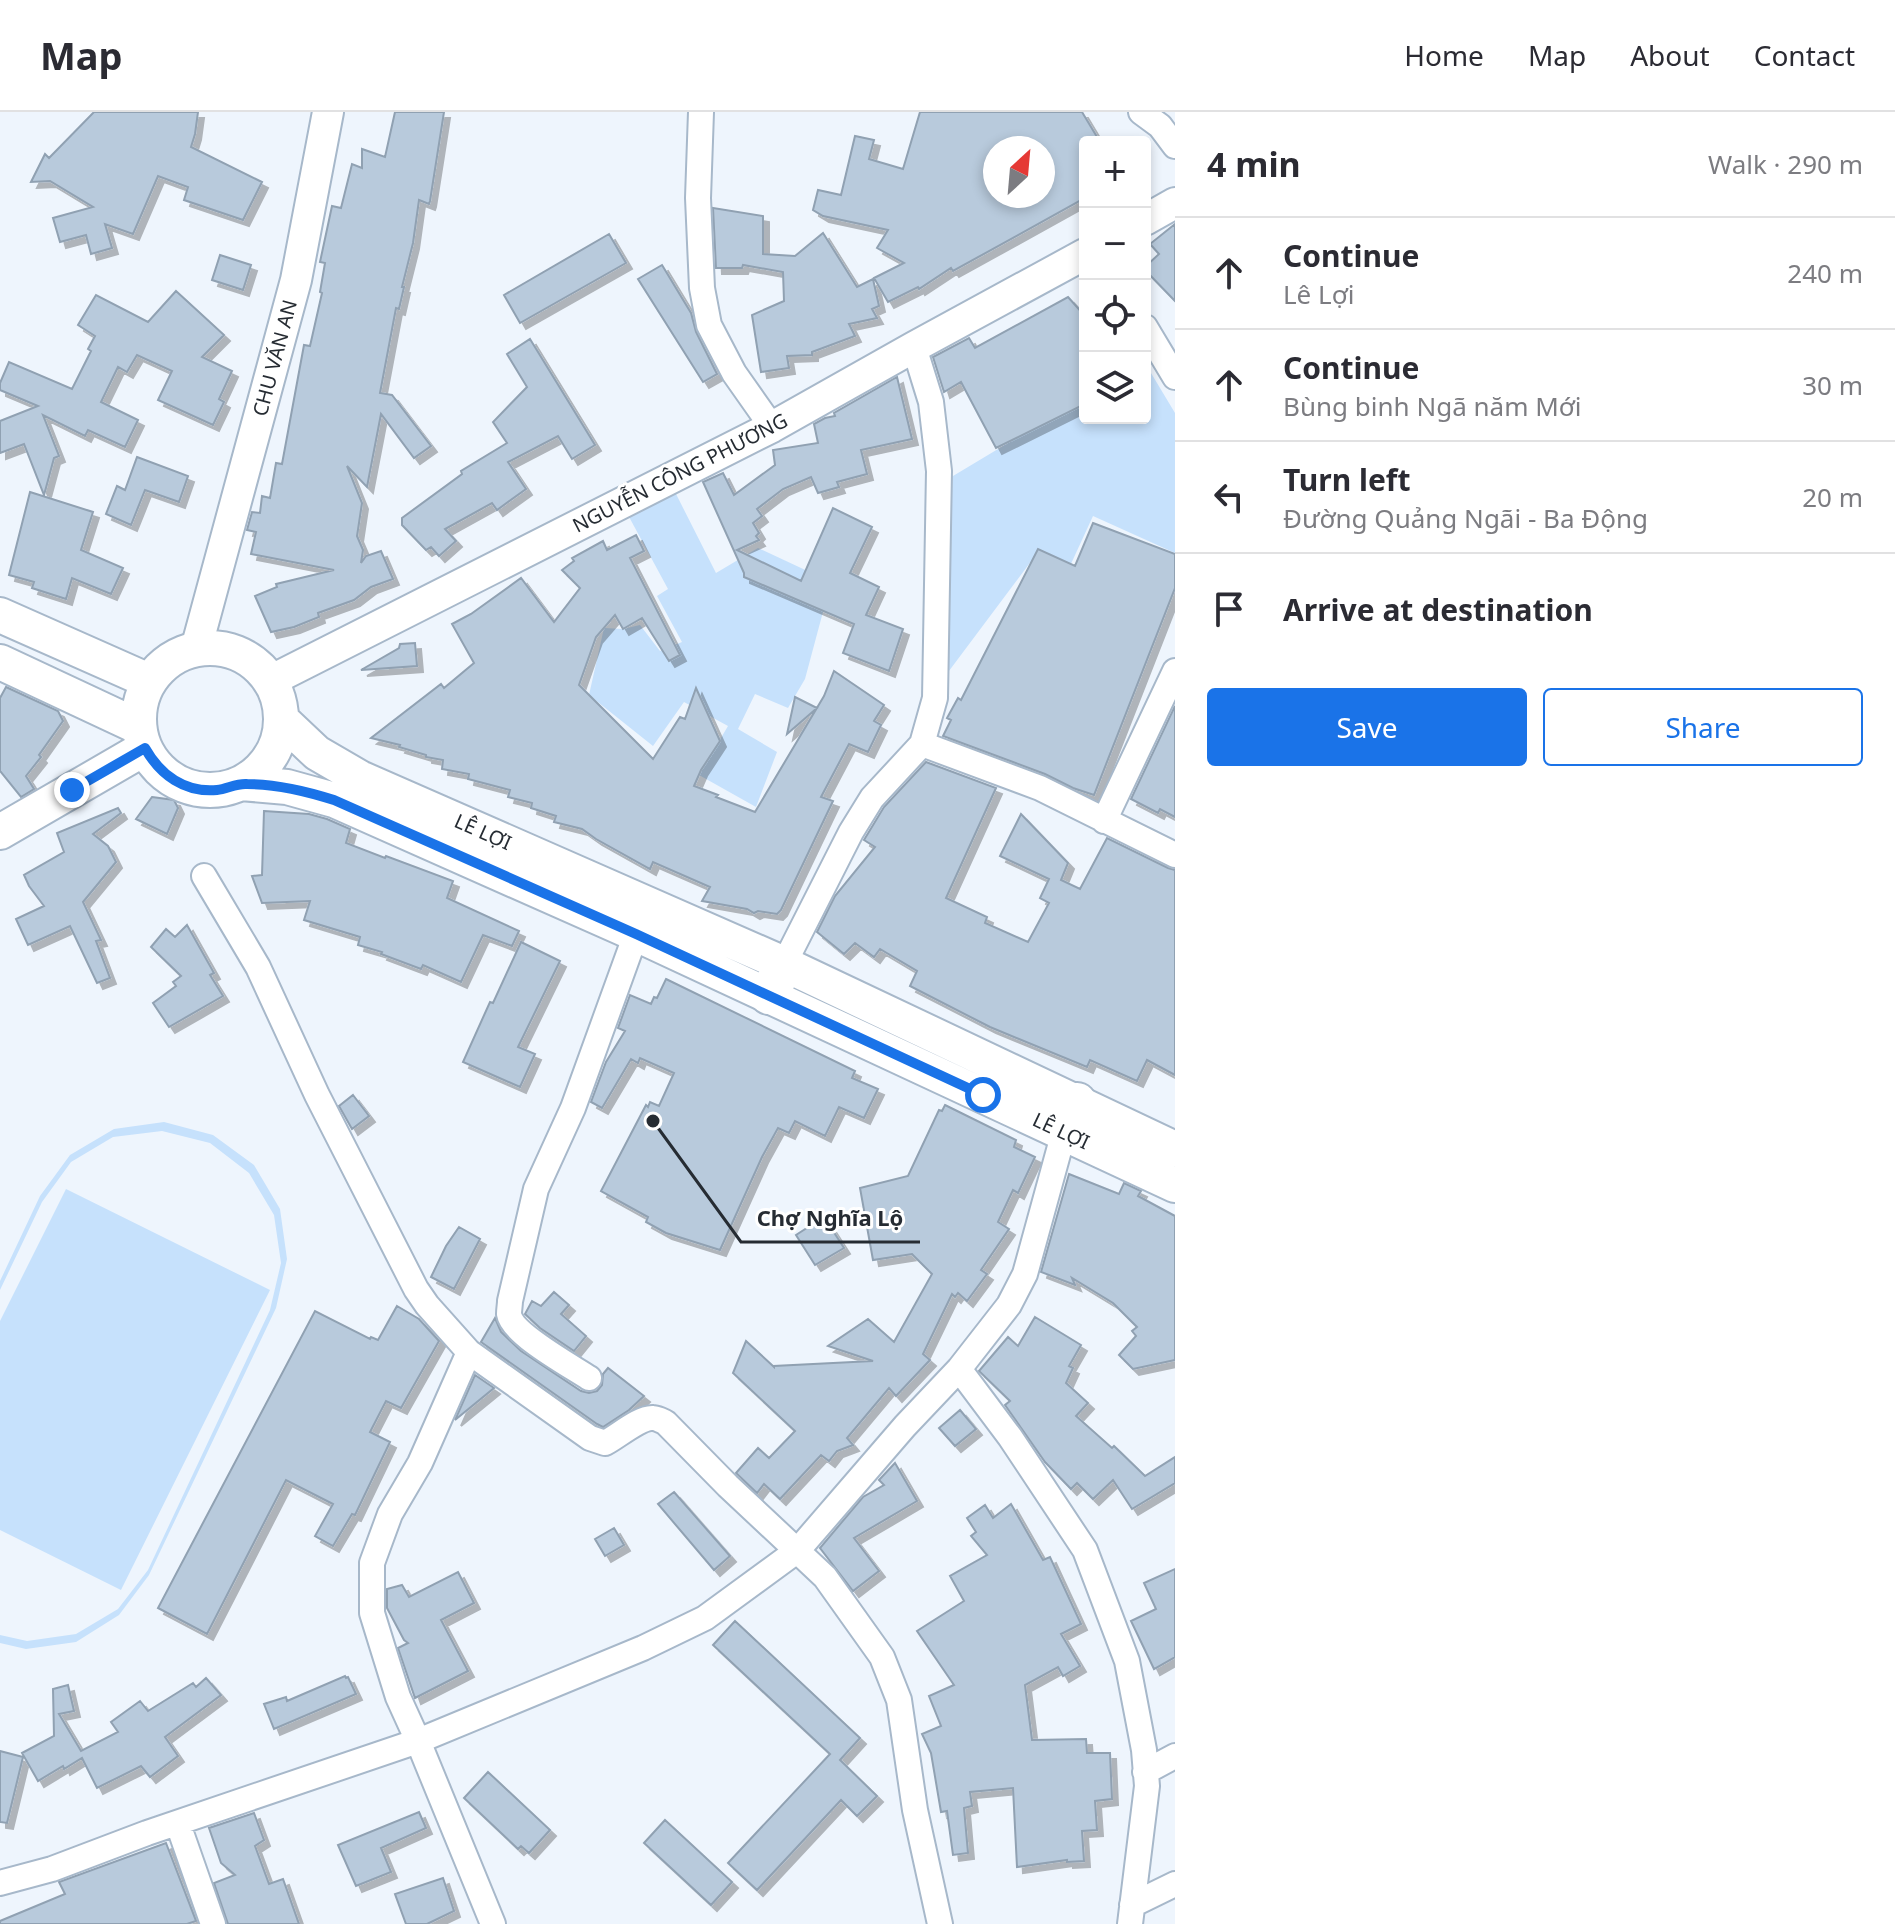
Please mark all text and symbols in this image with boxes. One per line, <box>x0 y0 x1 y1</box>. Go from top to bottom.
text: Map <box>40 29 123 81</box>
text: Home <box>1404 36 1484 74</box>
text: Map <box>1528 36 1586 74</box>
text: About <box>1630 36 1710 74</box>
text: Contact <box>1754 36 1855 74</box>
north arrow <box>983 136 1055 208</box>
map controls <box>1079 136 1151 424</box>
button: + <box>1079 136 1151 208</box>
text: 4 min <box>1207 141 1301 187</box>
text: Walk · 290 m <box>1708 146 1863 182</box>
button: − <box>1079 208 1151 280</box>
text: Continue <box>1283 235 1419 276</box>
icon: ahead <box>1207 251 1251 295</box>
text: 240 m <box>1787 255 1863 291</box>
text: Lê Lợi <box>1283 276 1354 312</box>
button: locate <box>1079 280 1151 352</box>
street label: CHU VĂN AN <box>246 297 303 419</box>
text: Continue <box>1283 347 1419 388</box>
button: layers <box>1079 352 1151 424</box>
icon: ahead <box>1207 363 1251 407</box>
text: 30 m <box>1802 367 1863 403</box>
text: Bùng binh Ngã năm Mới <box>1283 388 1582 424</box>
street label: NGUYỄN CÔNG PHƯƠNG <box>568 407 792 539</box>
text: Turn left <box>1283 459 1411 500</box>
icon: left <box>1207 475 1251 519</box>
text: 20 m <box>1802 479 1863 515</box>
text: Đường Quảng Ngãi - Ba Động <box>1283 500 1648 536</box>
icon: arrive <box>1207 587 1251 631</box>
text: Arrive at destination <box>1283 589 1593 630</box>
button: Save <box>1207 688 1527 766</box>
button: Share <box>1543 688 1863 766</box>
route end <box>54 772 90 808</box>
street label: LÊ LỢI <box>450 807 516 856</box>
route start <box>965 1077 1001 1113</box>
street label: LÊ LỢI <box>1028 1106 1094 1155</box>
callout: Chợ Nghĩa Lộ <box>741 1196 920 1242</box>
text: Chợ Nghĩa Lộ <box>757 1202 903 1232</box>

